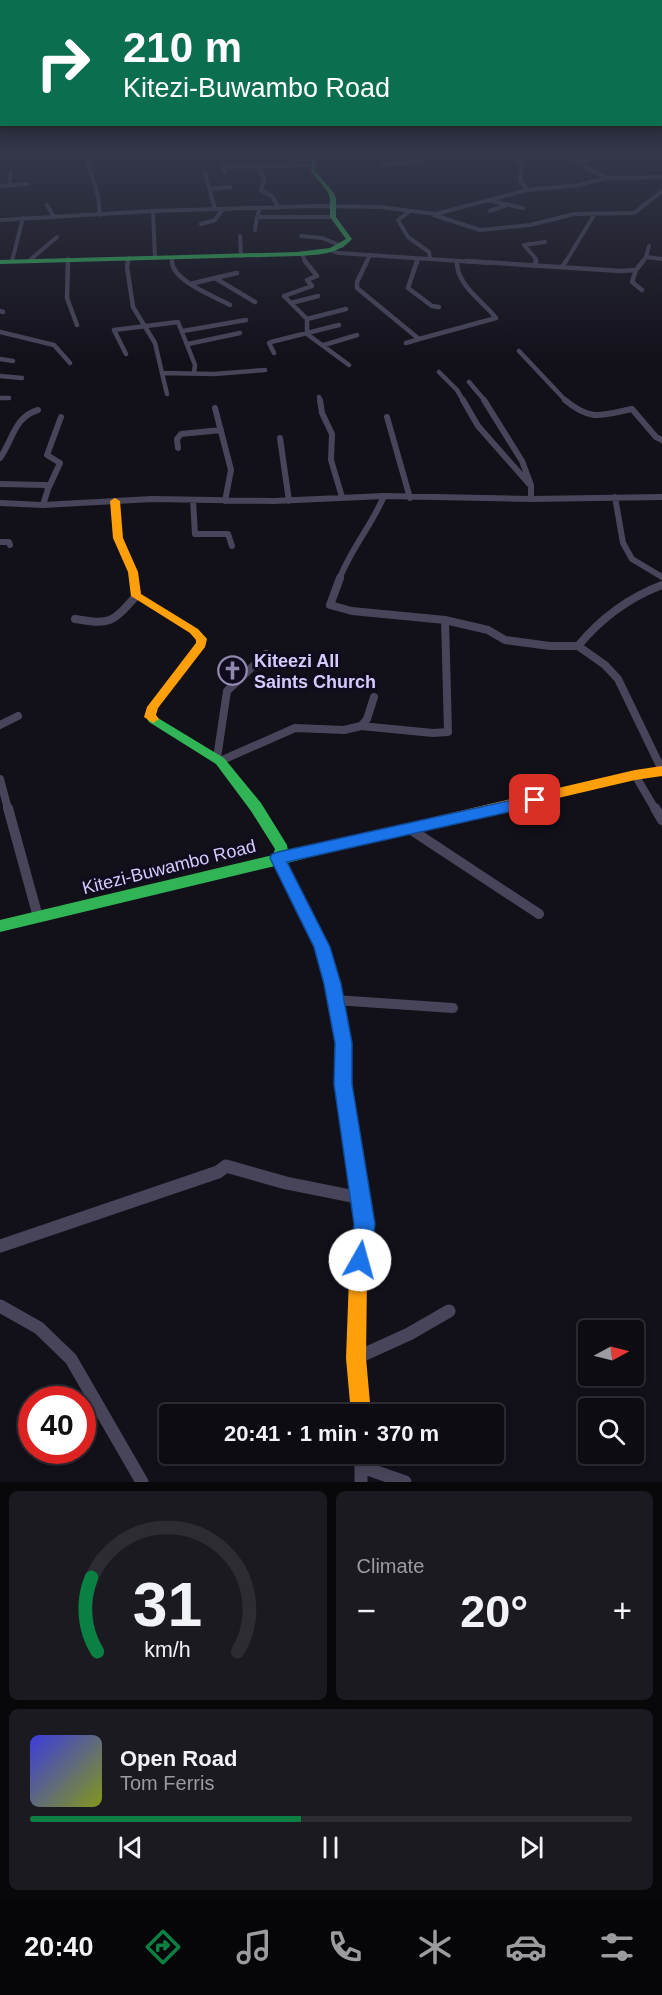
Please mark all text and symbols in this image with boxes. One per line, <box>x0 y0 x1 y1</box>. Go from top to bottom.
icon: right <box>24 24 102 102</box>
text: 210 m <box>123 24 242 71</box>
text: Kitezi-Buwambo Road <box>123 73 390 103</box>
place label: Kiteezi All Saints Church <box>254 651 376 692</box>
church icon: Kiteezi All Saints Church <box>217 655 249 687</box>
pin <box>509 774 560 825</box>
icon: arrive <box>518 783 551 816</box>
street label: Kitezi-Buwambo Road <box>80 836 258 898</box>
position arrow <box>328 1228 392 1292</box>
north arrow <box>578 1320 644 1386</box>
map controls <box>578 1320 644 1464</box>
speed limit sign: 40 <box>18 1386 96 1464</box>
button: search <box>578 1398 644 1464</box>
text: 20:41 · 1 min · 370 m <box>224 1421 439 1446</box>
text: Climate <box>357 1555 424 1577</box>
text: 31 <box>133 1570 202 1639</box>
text: 20° <box>460 1586 528 1637</box>
text: − <box>357 1592 376 1629</box>
text: + <box>613 1592 632 1629</box>
text: km/h <box>145 1639 191 1663</box>
text: Open Road <box>120 1746 237 1771</box>
text: Tom Ferris <box>120 1772 214 1794</box>
icon: previous <box>114 1831 147 1864</box>
icon: pause <box>314 1831 347 1864</box>
icon: next <box>515 1831 548 1864</box>
icon: directions <box>142 1926 184 1968</box>
icon: music <box>233 1926 275 1968</box>
icon: phone <box>324 1926 366 1968</box>
icon: climate <box>414 1926 456 1968</box>
icon: car <box>505 1926 547 1968</box>
icon: filters <box>596 1926 638 1968</box>
text: 20:40 <box>24 1932 93 1962</box>

